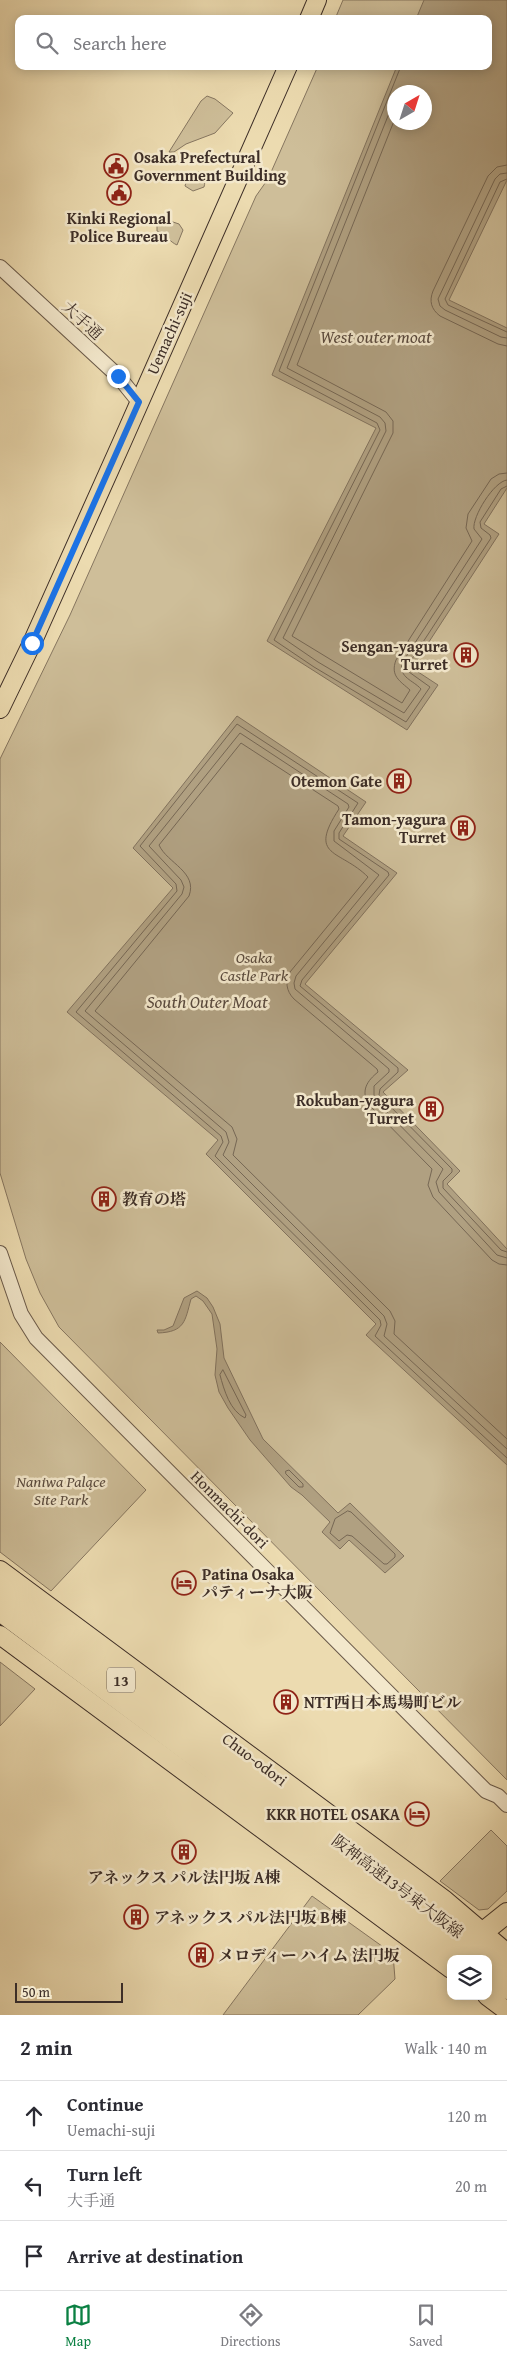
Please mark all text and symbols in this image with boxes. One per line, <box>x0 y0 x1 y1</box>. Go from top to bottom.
search box <box>15 15 492 70</box>
icon: search <box>33 29 61 57</box>
text: Search here <box>73 29 167 57</box>
north arrow <box>387 85 432 130</box>
place label: Osaka Prefectural Government Building <box>134 145 287 187</box>
public building icon: Osaka Prefectural Government Building <box>103 153 129 179</box>
public building icon: Kinki Regional Police Bureau <box>106 180 132 206</box>
place label: Kinki Regional Police Bureau <box>67 206 171 248</box>
street label: Uemachi-suji <box>140 287 198 378</box>
street label: 大手通 <box>57 295 109 345</box>
water label: West outer moat <box>320 323 432 350</box>
route end <box>107 365 130 388</box>
route start <box>21 632 44 655</box>
place label: Sengan-yagura Turret <box>341 634 449 676</box>
building icon: Sengan-yagura Turret <box>453 642 479 668</box>
building icon: Otemon Gate <box>386 768 412 794</box>
place label: Otemon Gate <box>291 769 382 793</box>
place label: Tamon-yagura Turret <box>342 807 447 849</box>
building icon: Tamon-yagura Turret <box>450 815 476 841</box>
park label: Osaka Castle Park <box>220 945 289 987</box>
water label: South Outer Moat <box>146 988 268 1015</box>
place label: Rokuban-yagura Turret <box>296 1088 415 1130</box>
building icon: Rokuban-yagura Turret <box>418 1096 444 1122</box>
building icon: 教育の塔 <box>91 1186 117 1212</box>
place label: 教育の塔 <box>122 1187 186 1211</box>
street label: Honmachi-dori <box>185 1464 275 1554</box>
park label: Naniwa Palące Site Park <box>15 1469 106 1511</box>
place label: Patina Osaka パティーナ大阪 <box>202 1562 313 1604</box>
hotel icon: Patina Osaka パティーナ大阪 <box>171 1570 197 1596</box>
road number: 13 <box>107 1668 135 1692</box>
building icon: NTT西日本馬場町ビル <box>273 1689 299 1715</box>
place label: NTT西日本馬場町ビル <box>304 1690 462 1714</box>
street label: Chuo-odori <box>217 1727 293 1792</box>
hotel icon: KKR HOTEL OSAKA <box>404 1801 430 1827</box>
place label: KKR HOTEL OSAKA <box>266 1802 401 1826</box>
street label: 阪神高速13号東大阪線 <box>327 1828 469 1944</box>
building icon: アネックス パル法円坂 A棟 <box>171 1839 197 1865</box>
place label: アネックス パル法円坂 A棟 <box>88 1865 280 1889</box>
building icon: アネックス パル法円坂 B棟 <box>123 1904 149 1930</box>
place label: アネックス パル法円坂 B棟 <box>154 1905 346 1929</box>
building icon: メロディー ハイム 法円坂 <box>188 1942 214 1968</box>
place label: メロディー ハイム 法円坂 <box>218 1943 400 1967</box>
map controls <box>447 1955 492 2000</box>
button: layers <box>447 1955 492 2000</box>
scale bar <box>15 1980 122 2003</box>
text: 50 m <box>22 1982 50 2002</box>
text: 2 min <box>20 2032 72 2063</box>
text: Walk · 140 m <box>404 2036 487 2060</box>
text: Continue <box>67 2090 144 2118</box>
icon: ahead <box>20 2102 48 2130</box>
text: 120 m <box>447 2104 487 2128</box>
text: Uemachi-suji <box>67 2118 155 2142</box>
text: Turn left <box>67 2160 142 2188</box>
icon: left <box>20 2172 48 2200</box>
text: 20 m <box>455 2174 487 2198</box>
text: 大手通 <box>67 2188 115 2212</box>
icon: arrive <box>20 2242 48 2270</box>
text: Arrive at destination <box>67 2242 243 2270</box>
tab: Map <box>64 2301 92 2351</box>
tab: Directions <box>220 2301 281 2351</box>
tab: Saved <box>409 2301 443 2351</box>

